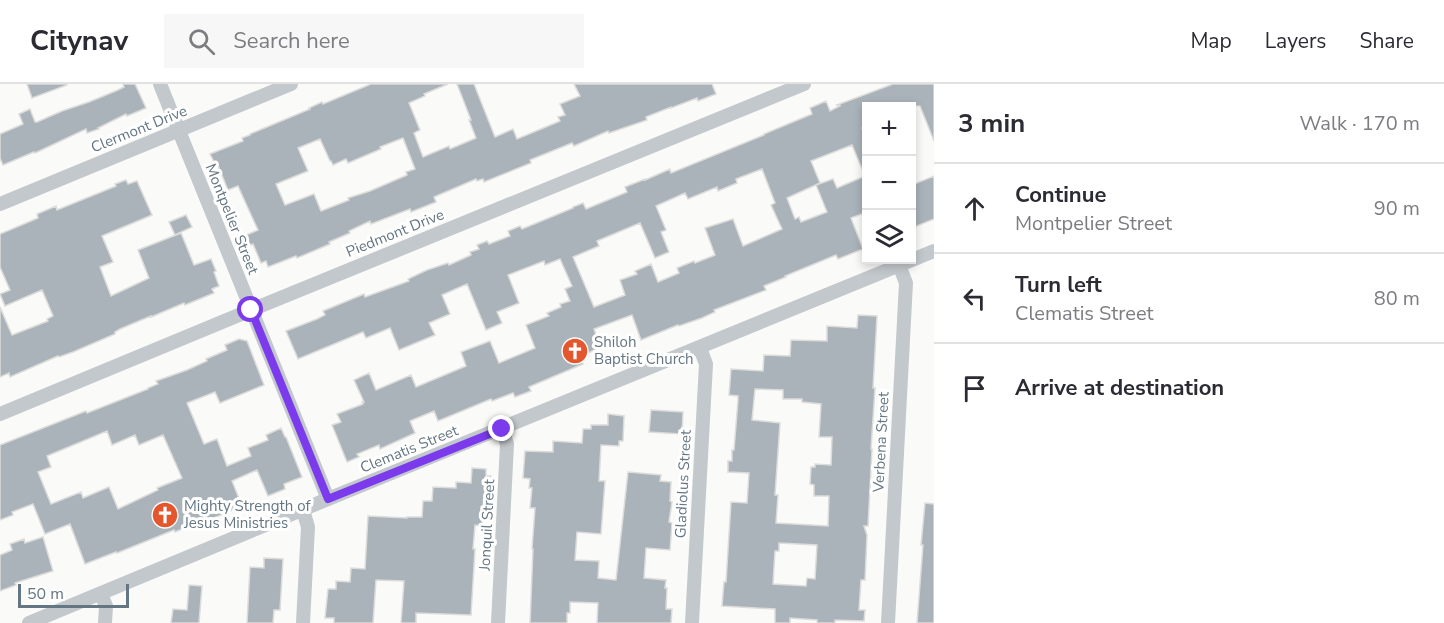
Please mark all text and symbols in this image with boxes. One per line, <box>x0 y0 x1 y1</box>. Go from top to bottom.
search box <box>164 14 584 68</box>
text: Citynav <box>30 22 128 60</box>
icon: search <box>185 25 218 58</box>
text: Search here <box>233 26 350 56</box>
text: Map <box>1190 27 1232 55</box>
text: Layers <box>1265 27 1326 55</box>
text: Share <box>1359 27 1414 55</box>
street label: Clermont Drive <box>88 101 190 157</box>
map controls <box>862 102 916 264</box>
button: + <box>862 102 916 156</box>
text: 3 min <box>958 106 1025 141</box>
text: Walk · 170 m <box>1300 110 1420 137</box>
button: − <box>862 156 916 210</box>
street label: Montpelier Street <box>201 161 264 278</box>
text: Continue <box>1015 180 1106 210</box>
icon: ahead <box>958 192 991 225</box>
text: 90 m <box>1374 195 1420 222</box>
street label: Piedmont Drive <box>343 204 447 262</box>
button: layers <box>862 210 916 264</box>
text: Montpelier Street <box>1015 210 1172 237</box>
text: Turn left <box>1015 270 1102 300</box>
icon: left <box>958 282 991 315</box>
text: 80 m <box>1374 285 1420 312</box>
route start <box>237 296 263 322</box>
text: Clematis Street <box>1015 300 1154 327</box>
place label: Shiloh Baptist Church <box>594 332 694 369</box>
church icon: Shiloh Baptist Church <box>560 336 590 366</box>
icon: arrive <box>958 372 991 405</box>
text: Arrive at destination <box>1015 373 1224 403</box>
street label: Verbena Street <box>868 390 894 494</box>
route end <box>488 415 514 441</box>
street label: Clematis Street <box>357 420 462 478</box>
street label: Gladiolus Street <box>670 428 696 539</box>
street label: Jonquil Street <box>475 478 499 572</box>
place label: Mighty Strength of Jesus Ministries <box>183 496 311 533</box>
church icon: Mighty Strength of Jesus Ministries <box>150 500 180 530</box>
scale bar <box>18 581 129 608</box>
text: 50 m <box>27 583 64 605</box>

